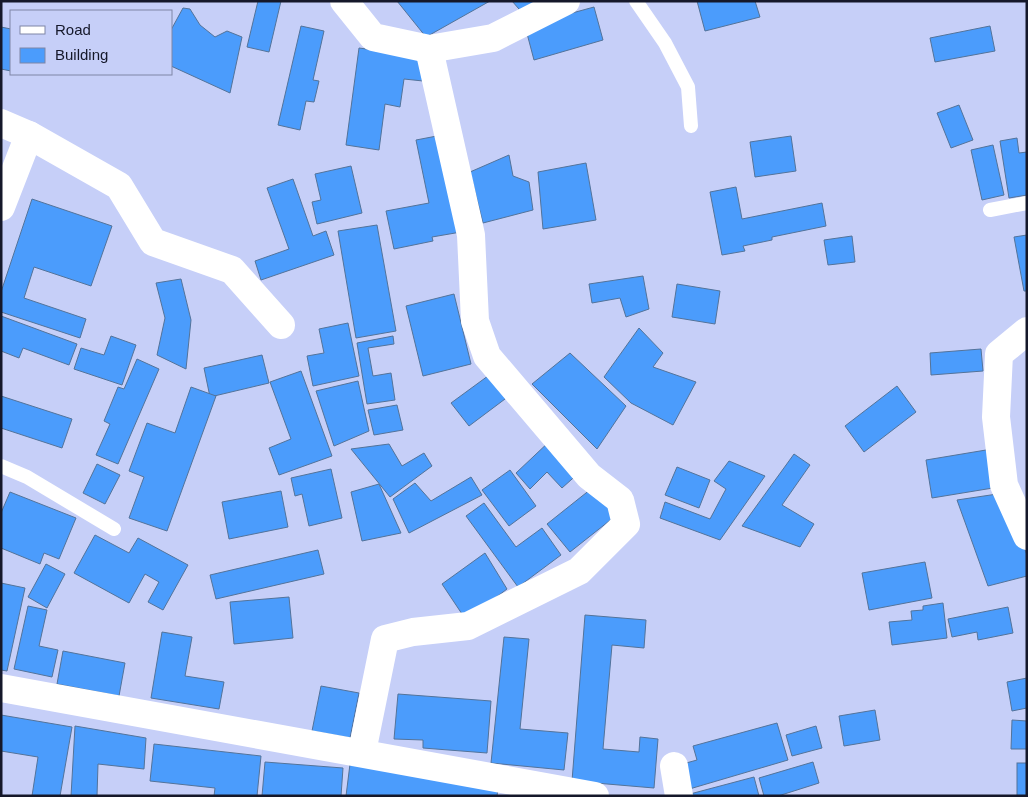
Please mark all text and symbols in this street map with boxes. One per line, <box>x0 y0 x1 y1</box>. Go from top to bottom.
legend <box>10 10 172 75</box>
text: Road <box>55 21 91 38</box>
text: Building <box>55 46 108 63</box>

